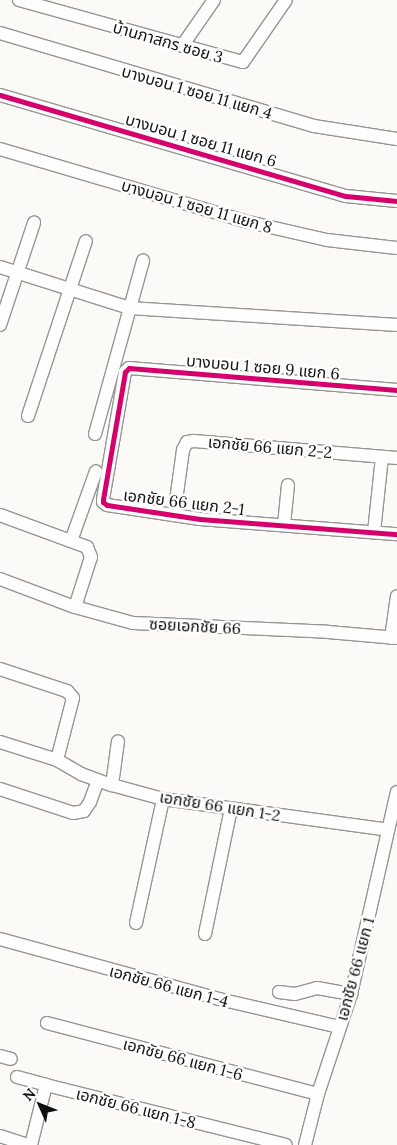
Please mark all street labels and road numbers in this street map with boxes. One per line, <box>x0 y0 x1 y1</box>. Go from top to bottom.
street label: บ้านภาสกร ซอย 3 <box>111 17 225 67</box>
street label: บางบอน 1 ซอย 11 แยก 4 <box>119 61 275 123</box>
street label: บางบอน 1 ซอย 11 แยก 6 <box>123 109 279 171</box>
street label: บางบอน 1 ซอย 11 แยก 8 <box>119 175 275 237</box>
street label: บางบอน 1 ซอย 9 แยก 6 <box>185 351 341 383</box>
street label: เอกชัย 66 แยก 2-2 <box>207 432 333 462</box>
street label: เอกชัย 66 แยก 2-1 <box>122 485 246 519</box>
street label: ซอยเอกชัย 66 <box>149 614 241 638</box>
street label: เอกชัย 66 แยก 1-2 <box>158 787 282 825</box>
street label: เอกชัย 66 แยก 1 <box>332 915 378 1023</box>
street label: เอกชัย 66 แยก 1-4 <box>107 961 231 1011</box>
street label: เอกชัย 66 แยก 1-6 <box>121 1034 245 1084</box>
street label: เอกชัย 66 แยก 1-8 <box>74 1084 198 1132</box>

